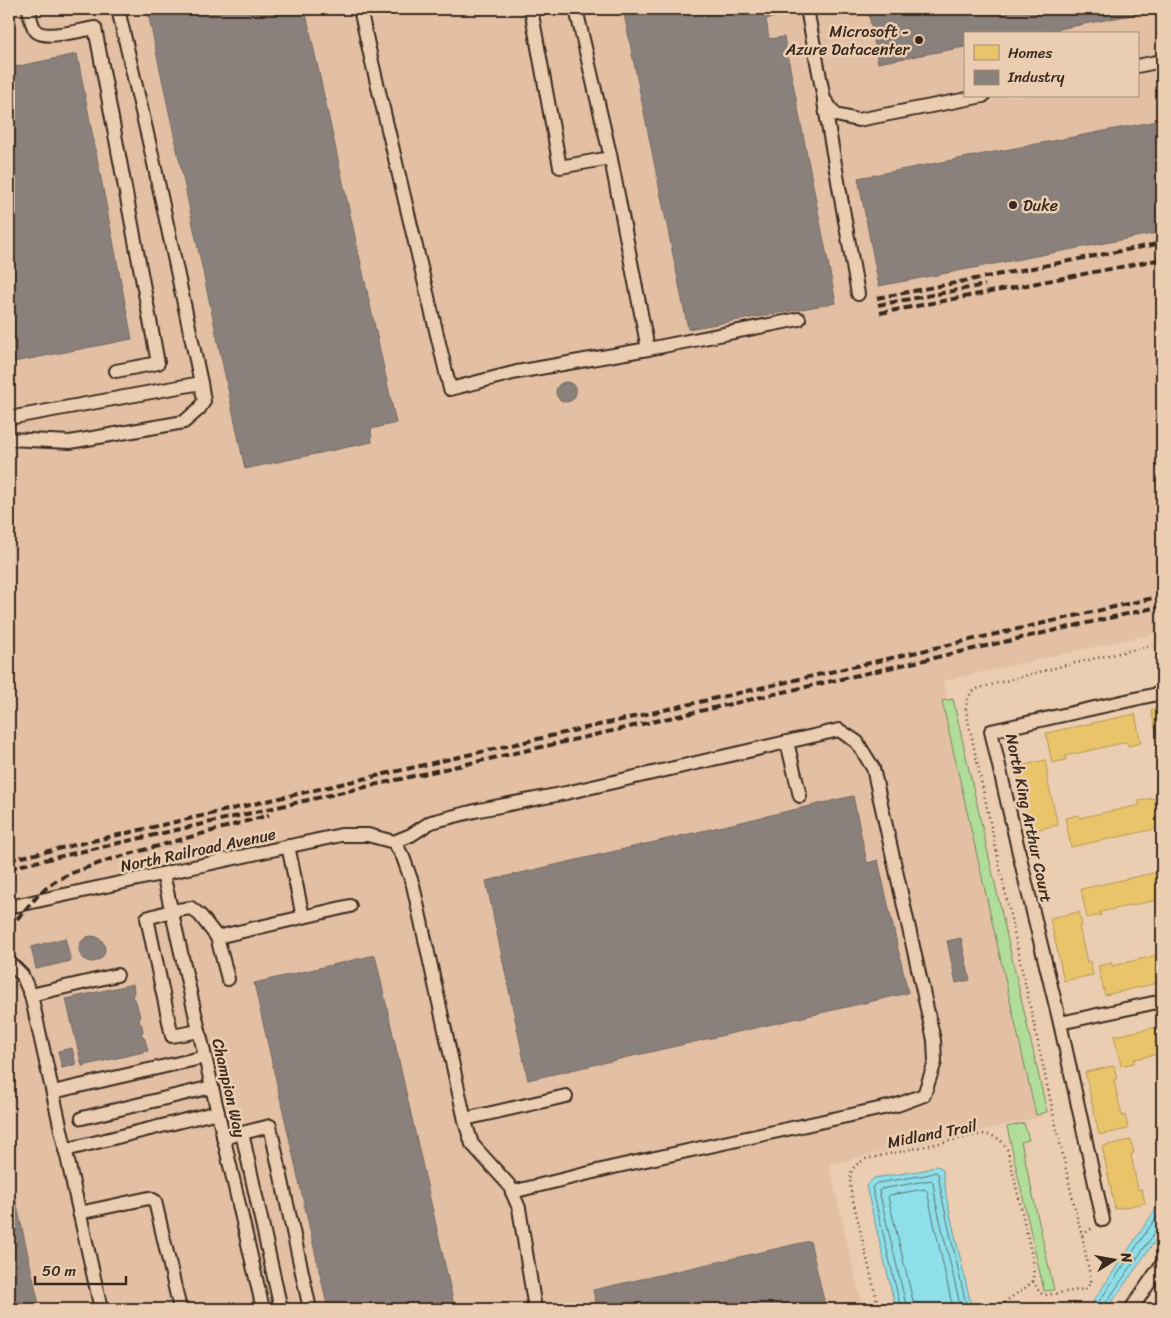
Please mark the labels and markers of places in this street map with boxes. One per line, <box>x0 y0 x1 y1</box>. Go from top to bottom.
place label: Microsoft - Azure Datacenter <box>785 17 910 64</box>
marker: Microsoft - Azure Datacenter <box>913 34 925 46</box>
place label: Duke <box>1023 191 1058 220</box>
marker: Duke <box>1007 199 1019 211</box>

